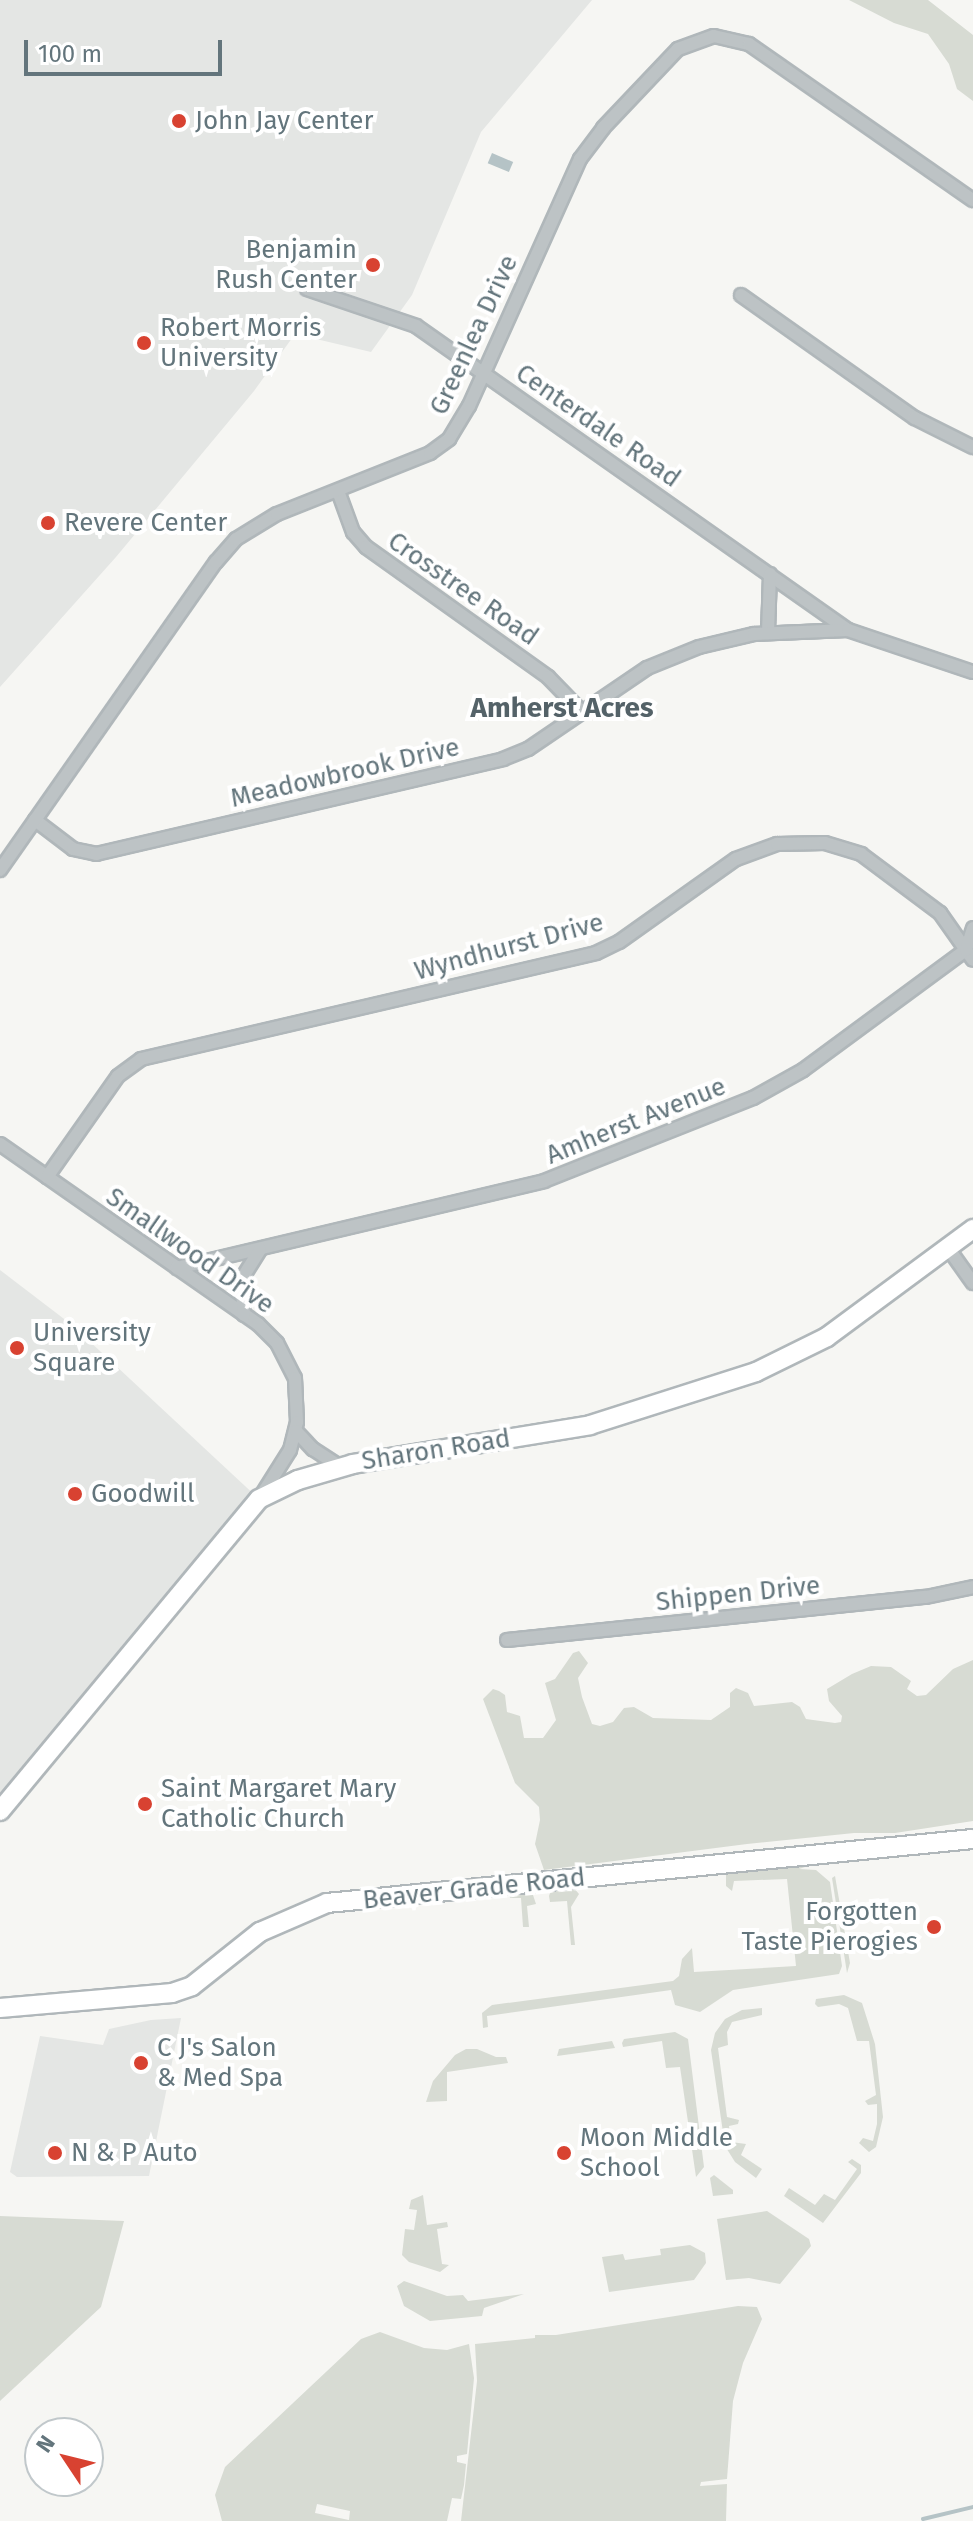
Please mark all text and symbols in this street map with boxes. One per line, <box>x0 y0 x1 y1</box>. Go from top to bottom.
scale bar <box>28 24 226 74</box>
text: 100 m <box>38 40 102 68</box>
place label: John Jay Center <box>195 105 373 137</box>
marker: John Jay Center <box>170 112 188 130</box>
place label: Benjamin Rush Center <box>215 234 357 296</box>
street label: Greenlea Drive <box>423 250 525 420</box>
marker: Benjamin Rush Center <box>364 256 382 274</box>
place label: Robert Morris University <box>160 312 321 374</box>
marker: Robert Morris University <box>135 334 153 352</box>
street label: Centerdale Road <box>510 358 686 494</box>
place label: Revere Center <box>64 507 227 539</box>
marker: Revere Center <box>39 514 57 532</box>
street label: Crosstree Road <box>382 526 544 652</box>
district label: Amherst Acres <box>471 691 653 725</box>
street label: Meadowbrook Drive <box>228 731 462 815</box>
street label: Wyndhurst Drive <box>411 907 607 987</box>
street label: Amherst Avenue <box>542 1071 730 1171</box>
street label: Smallwood Drive <box>100 1181 280 1321</box>
place label: University Square <box>33 1317 151 1378</box>
marker: University Square <box>8 1339 26 1357</box>
street label: Sharon Road <box>359 1423 513 1477</box>
place label: Goodwill <box>91 1478 195 1510</box>
marker: Goodwill <box>66 1485 84 1503</box>
street label: Shippen Drive <box>654 1570 822 1618</box>
place label: Saint Margaret Mary Catholic Church <box>161 1773 396 1834</box>
marker: Saint Margaret Mary Catholic Church <box>136 1795 154 1813</box>
street label: Beaver Grade Road <box>361 1862 587 1916</box>
place label: Forgotten Taste Pierogies <box>742 1896 918 1958</box>
marker: Forgotten Taste Pierogies <box>925 1918 943 1936</box>
place label: C J's Salon & Med Spa <box>157 2032 283 2094</box>
marker: C J's Salon & Med Spa <box>132 2054 150 2072</box>
place label: Moon Middle School <box>580 2122 733 2184</box>
place label: N & P Auto <box>71 2137 198 2169</box>
marker: N & P Auto <box>46 2144 64 2162</box>
marker: Moon Middle School <box>555 2144 573 2162</box>
north arrow <box>24 2417 104 2497</box>
text: N <box>30 2430 61 2458</box>

